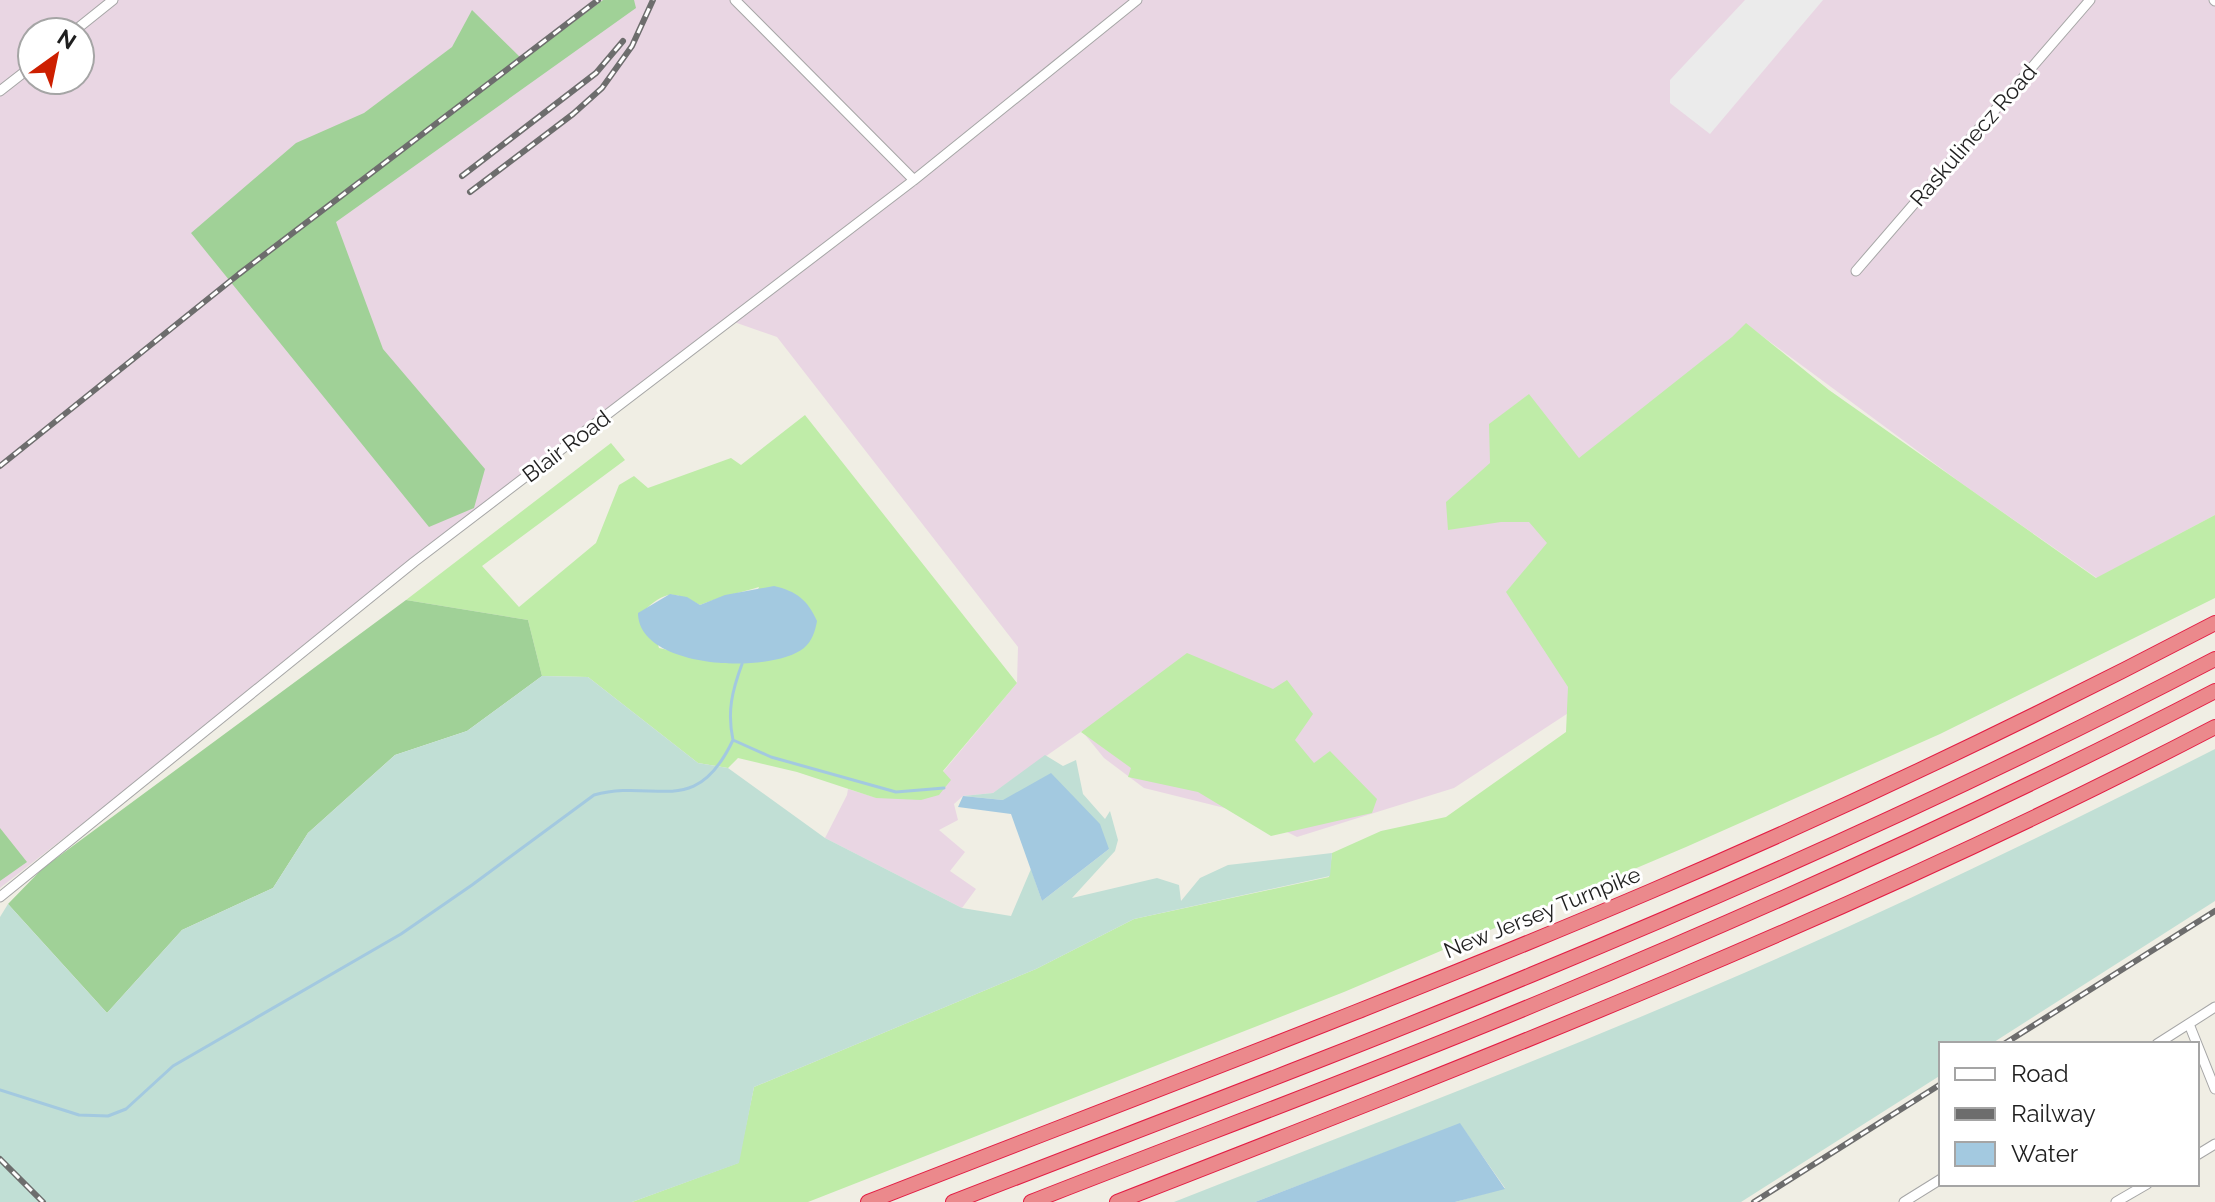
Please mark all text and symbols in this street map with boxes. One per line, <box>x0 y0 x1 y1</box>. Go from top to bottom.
north arrow <box>16 16 96 96</box>
text: N <box>53 24 81 55</box>
street label: Raskulinecz Road <box>1904 59 2042 211</box>
street label: Blair Road <box>517 405 615 487</box>
street label: New Jersey Turnpike <box>1440 861 1644 963</box>
legend <box>1939 1042 2199 1186</box>
text: Road <box>2011 1059 2069 1088</box>
text: Railway <box>2011 1099 2096 1128</box>
text: Water <box>2011 1139 2079 1168</box>

